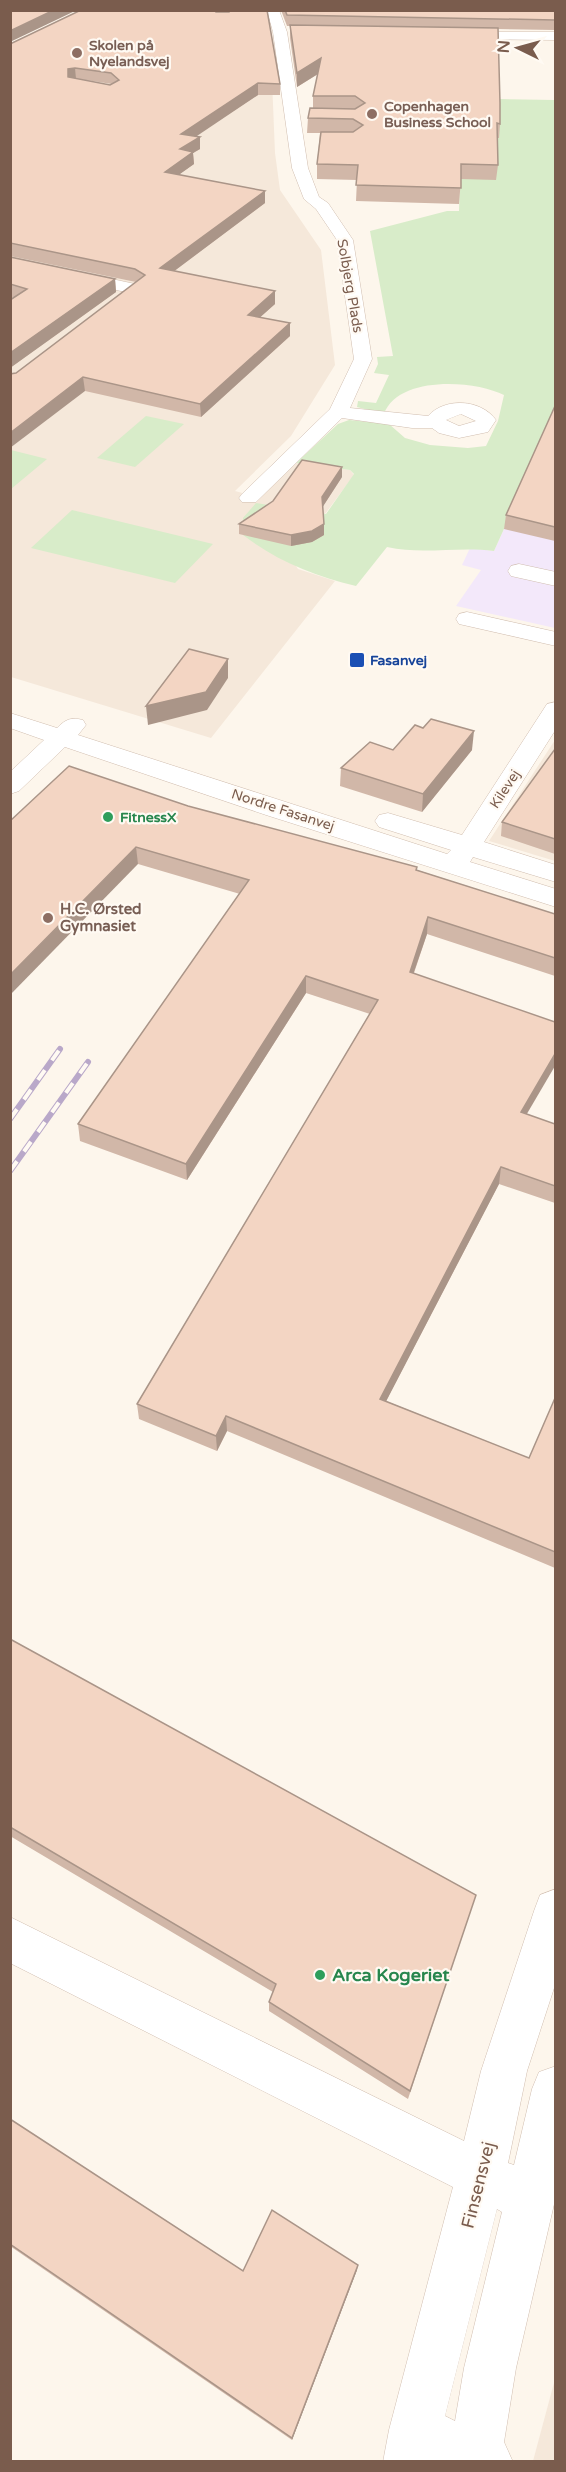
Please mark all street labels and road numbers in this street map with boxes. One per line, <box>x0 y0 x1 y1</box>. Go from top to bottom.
street label: Solbjerg Plads <box>333 238 367 334</box>
street label: Kilevej <box>486 766 524 812</box>
street label: Nordre Fasanvej <box>229 785 337 835</box>
street label: Finsensvej <box>457 2139 499 2231</box>

